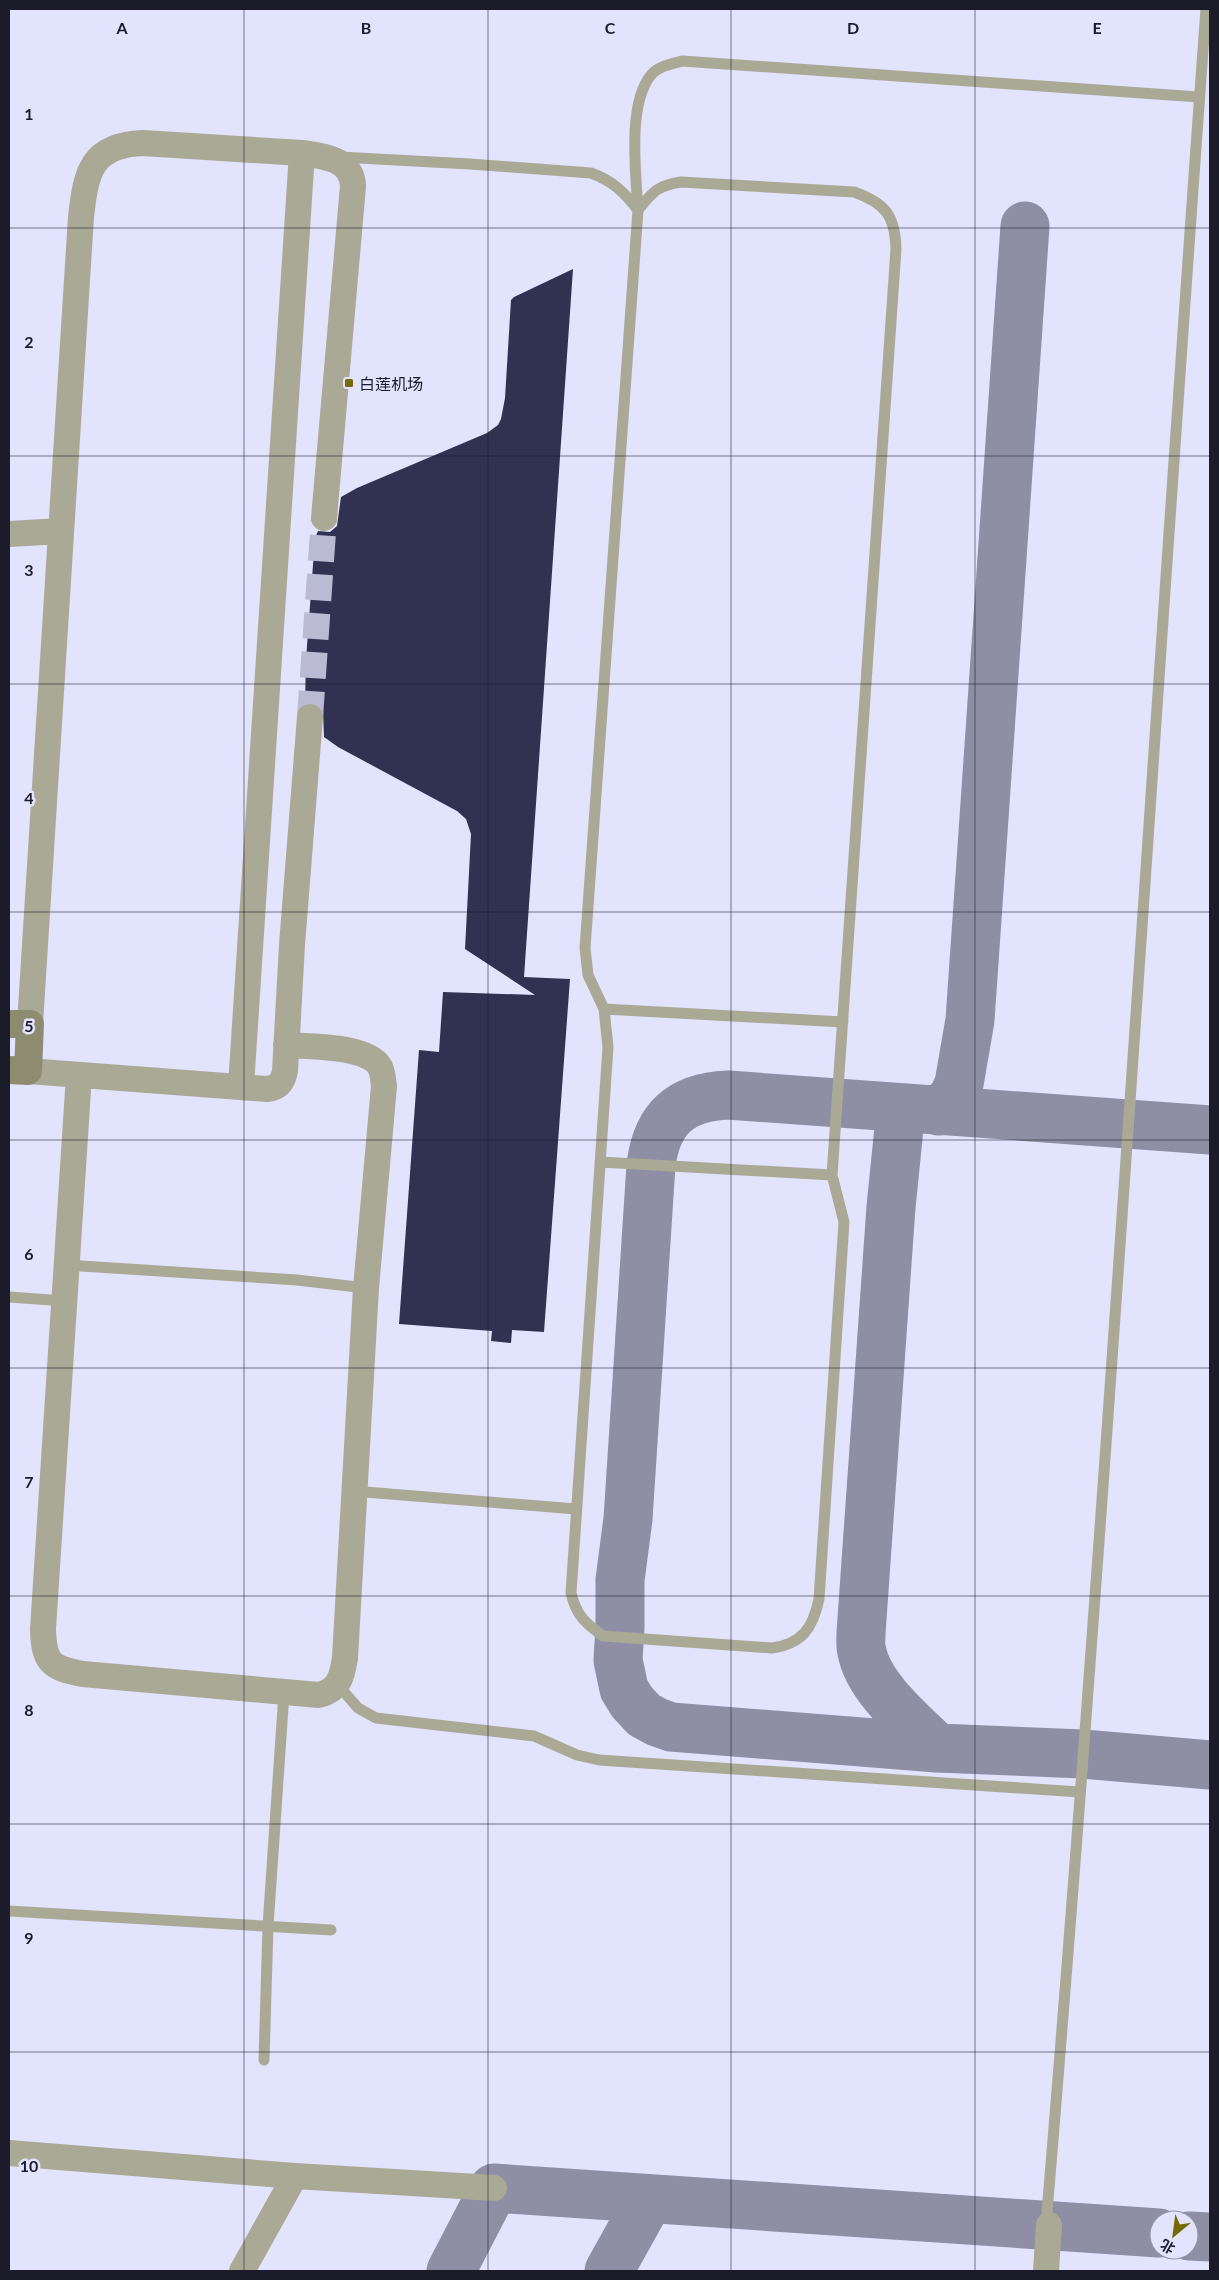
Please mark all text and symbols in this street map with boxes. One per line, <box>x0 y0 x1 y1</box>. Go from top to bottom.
text: A <box>115 18 128 37</box>
text: B <box>361 18 371 37</box>
text: C <box>605 18 616 37</box>
text: D <box>847 18 859 37</box>
text: E <box>1092 18 1102 37</box>
text: 1 <box>24 104 34 123</box>
text: 2 <box>24 332 34 351</box>
place label: 白莲机场 <box>359 374 423 393</box>
marker: 白莲机场 <box>343 377 355 389</box>
text: 3 <box>24 560 34 579</box>
text: 4 <box>24 788 34 807</box>
text: 5 <box>24 1016 34 1035</box>
text: 6 <box>24 1244 34 1263</box>
text: 7 <box>24 1472 34 1491</box>
text: 8 <box>24 1700 34 1719</box>
text: 9 <box>24 1928 34 1947</box>
text: 10 <box>20 2156 38 2175</box>
north arrow <box>1149 2210 1199 2260</box>
text: 北 <box>1157 2236 1178 2258</box>

